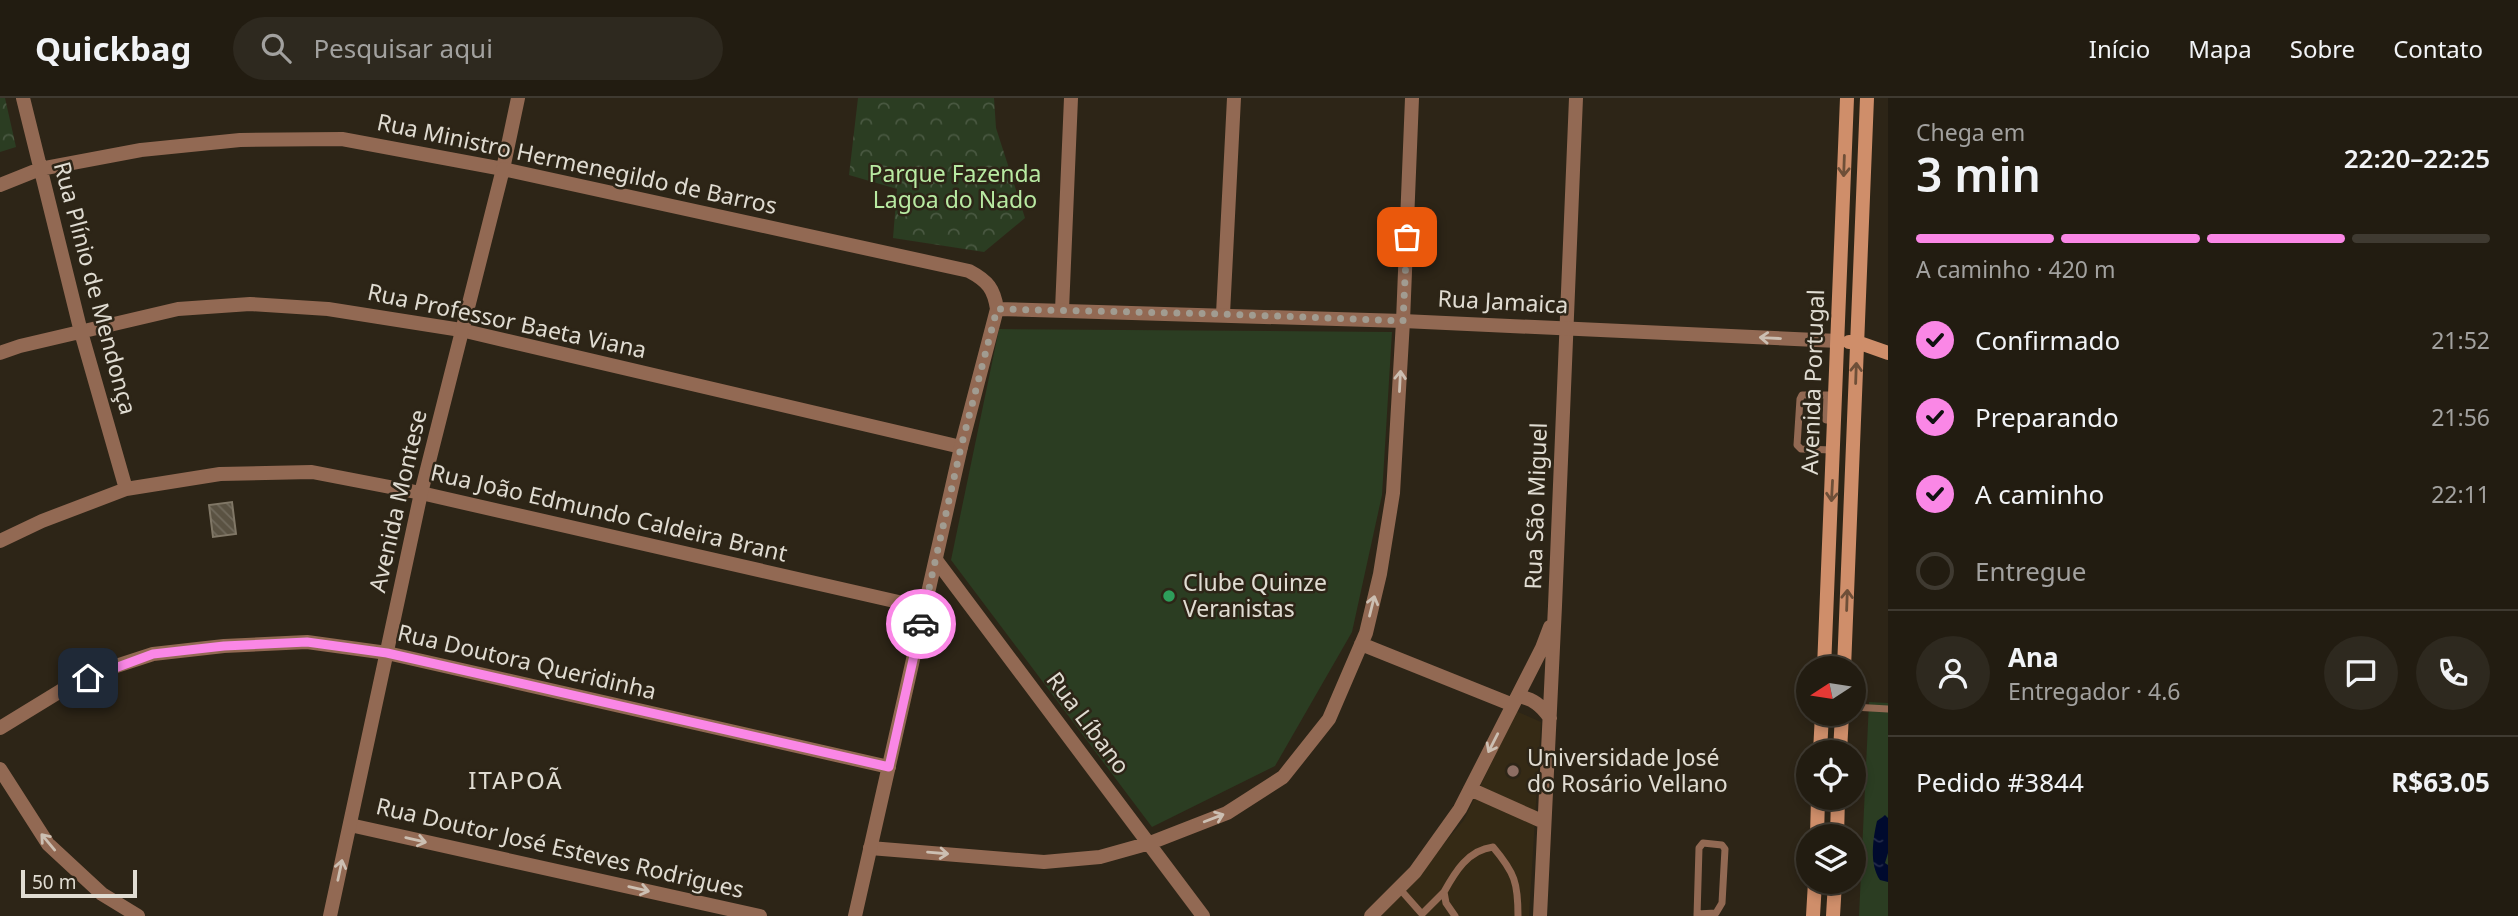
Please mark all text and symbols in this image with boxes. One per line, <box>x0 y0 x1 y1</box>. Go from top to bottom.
search box <box>233 17 723 80</box>
text: Quickbag <box>35 26 191 71</box>
icon: search <box>257 29 295 67</box>
text: Pesquisar aqui <box>313 30 493 66</box>
text: Início <box>2089 32 2150 65</box>
text: Mapa <box>2188 32 2252 65</box>
text: Sobre <box>2290 32 2355 65</box>
text: Contato <box>2393 32 2483 65</box>
street label: Rua Ministro Hermenegildo de Barros <box>374 105 780 221</box>
text: Chega em <box>1916 116 2025 148</box>
text: 22:20–22:25 <box>2344 140 2490 176</box>
text: 3 min <box>1916 143 2041 205</box>
one-way arrow <box>1838 154 1851 177</box>
park label: Parque Fazenda Lagoa do Nado <box>868 157 1042 215</box>
street label: Rua Plínio de Mendonça <box>47 158 145 418</box>
pin <box>1377 207 1437 267</box>
icon: bag <box>1388 218 1426 256</box>
text: A caminho · 420 m <box>1916 253 2115 285</box>
street label: Rua Professor Baeta Viana <box>365 275 650 365</box>
street label: Rua Jamaica <box>1437 282 1569 320</box>
street label: Avenida Portugal <box>1793 289 1831 475</box>
icon: check <box>1916 321 1954 359</box>
text: Confirmado <box>1975 322 2120 358</box>
text: 21:52 <box>2431 324 2490 356</box>
one-way arrow <box>1759 331 1782 344</box>
one-way arrow <box>1849 362 1862 385</box>
one-way arrow <box>1393 369 1406 392</box>
icon: check <box>1916 398 1954 436</box>
text: Preparando <box>1975 399 2119 435</box>
text: 21:56 <box>2431 401 2490 433</box>
street label: Avenida Montese <box>360 406 434 595</box>
street label: Rua São Miguel <box>1516 422 1554 590</box>
street label: Rua João Edmundo Caldeira Brant <box>428 455 791 569</box>
icon: check <box>1916 475 1954 513</box>
text: A caminho <box>1975 476 2104 512</box>
text: 22:11 <box>2431 478 2490 510</box>
one-way arrow <box>1825 480 1838 503</box>
text: Entregue <box>1975 553 2087 589</box>
place label: Clube Quinze Veranistas <box>1183 566 1327 624</box>
marker: Clube Quinze Veranistas <box>1161 588 1177 604</box>
courier <box>886 589 956 659</box>
one-way arrow <box>1840 589 1853 612</box>
one-way arrow <box>1366 595 1379 618</box>
icon: car <box>902 605 940 643</box>
street label: Rua Doutora Queridinha <box>395 616 660 706</box>
button: person <box>1916 636 1990 710</box>
button: chat <box>2324 636 2398 710</box>
button: phone <box>2416 636 2490 710</box>
text: Ana <box>2008 639 2058 675</box>
pin <box>58 648 118 708</box>
north arrow <box>1796 656 1866 726</box>
map controls <box>1796 656 1866 894</box>
icon: home <box>69 659 107 697</box>
street label: Rua Líbano <box>1040 665 1138 780</box>
text: Entregador · 4.6 <box>2008 675 2181 707</box>
one-way arrow <box>1486 733 1500 753</box>
button: locate <box>1796 740 1866 810</box>
place label: Universidade José do Rosário Vellano <box>1527 741 1728 799</box>
district label: ITAPOÃ <box>468 763 564 796</box>
marker: Universidade José do Rosário Vellano <box>1505 763 1521 779</box>
text: Pedido #3844 <box>1916 764 2084 800</box>
text: R$63.05 <box>2391 764 2490 800</box>
street label: Rua Doutor José Esteves Rodrigues <box>373 789 747 905</box>
one-way arrow <box>1202 811 1224 824</box>
button: layers <box>1796 824 1866 894</box>
one-way arrow <box>41 834 56 852</box>
one-way arrow <box>405 834 427 847</box>
one-way arrow <box>926 847 949 860</box>
one-way arrow <box>334 859 348 882</box>
scale bar <box>21 867 136 899</box>
text: 50 m <box>32 869 76 895</box>
one-way arrow <box>627 883 650 896</box>

